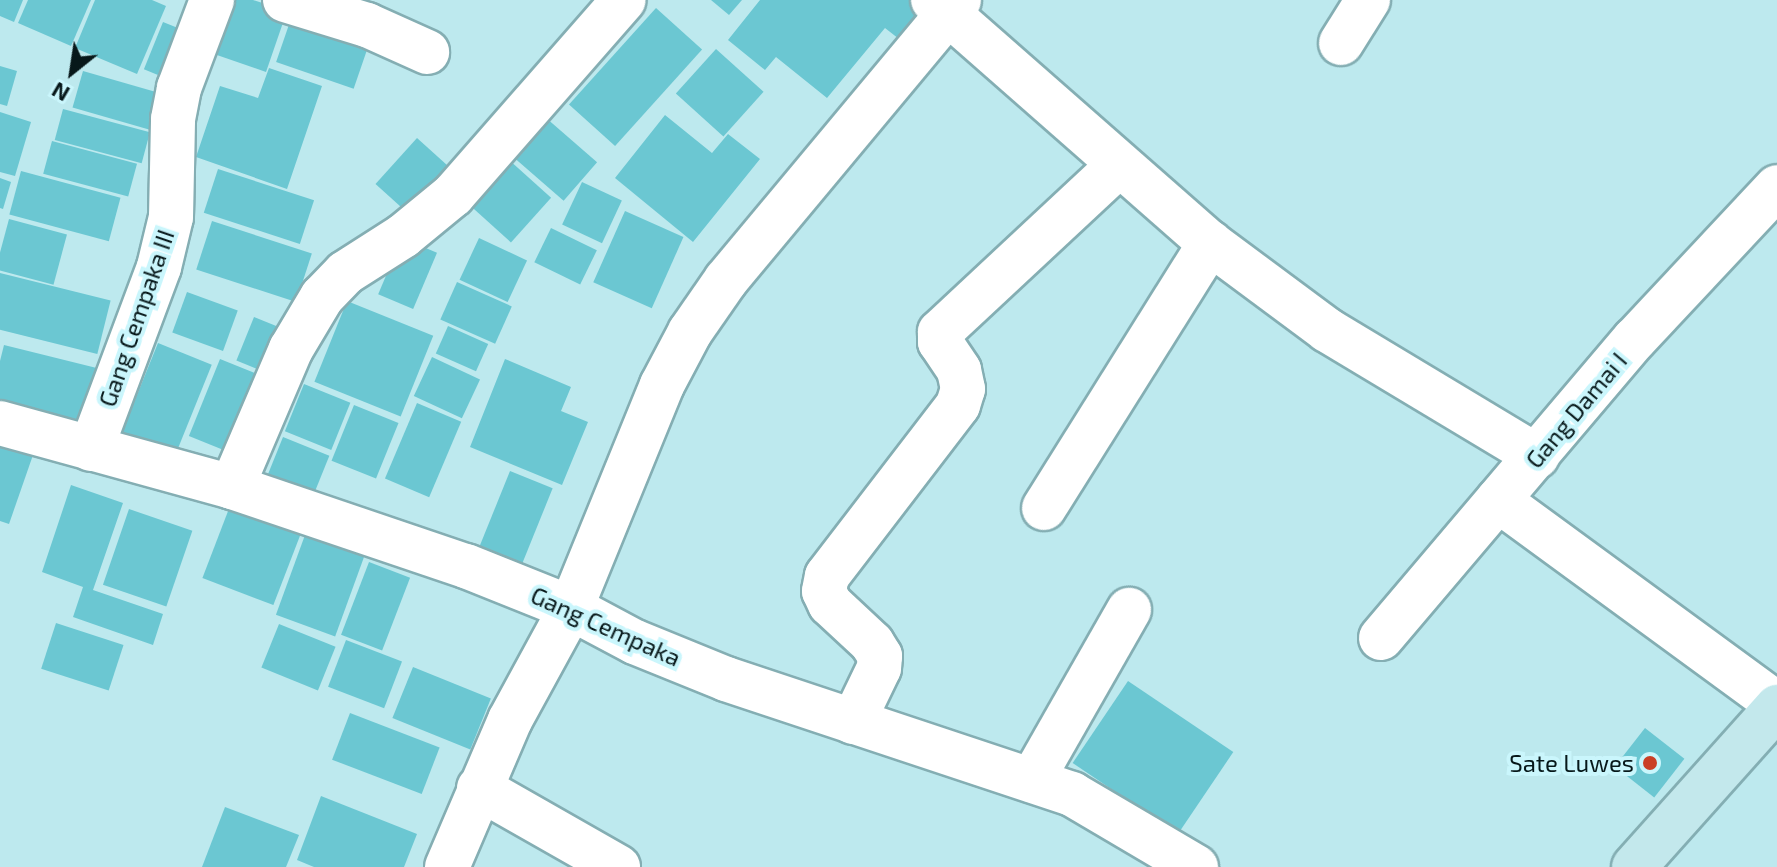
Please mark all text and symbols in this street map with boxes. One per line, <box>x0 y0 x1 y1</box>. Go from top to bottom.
north arrow <box>32 32 112 112</box>
text: N <box>47 78 73 108</box>
street label: Gang Cempaka III <box>92 226 180 410</box>
street label: Gang Damai I <box>1519 346 1633 474</box>
street label: Gang Cempaka <box>527 580 685 672</box>
place label: Sate Luwes <box>1509 749 1634 777</box>
marker: Sate Luwes <box>1641 754 1659 772</box>

